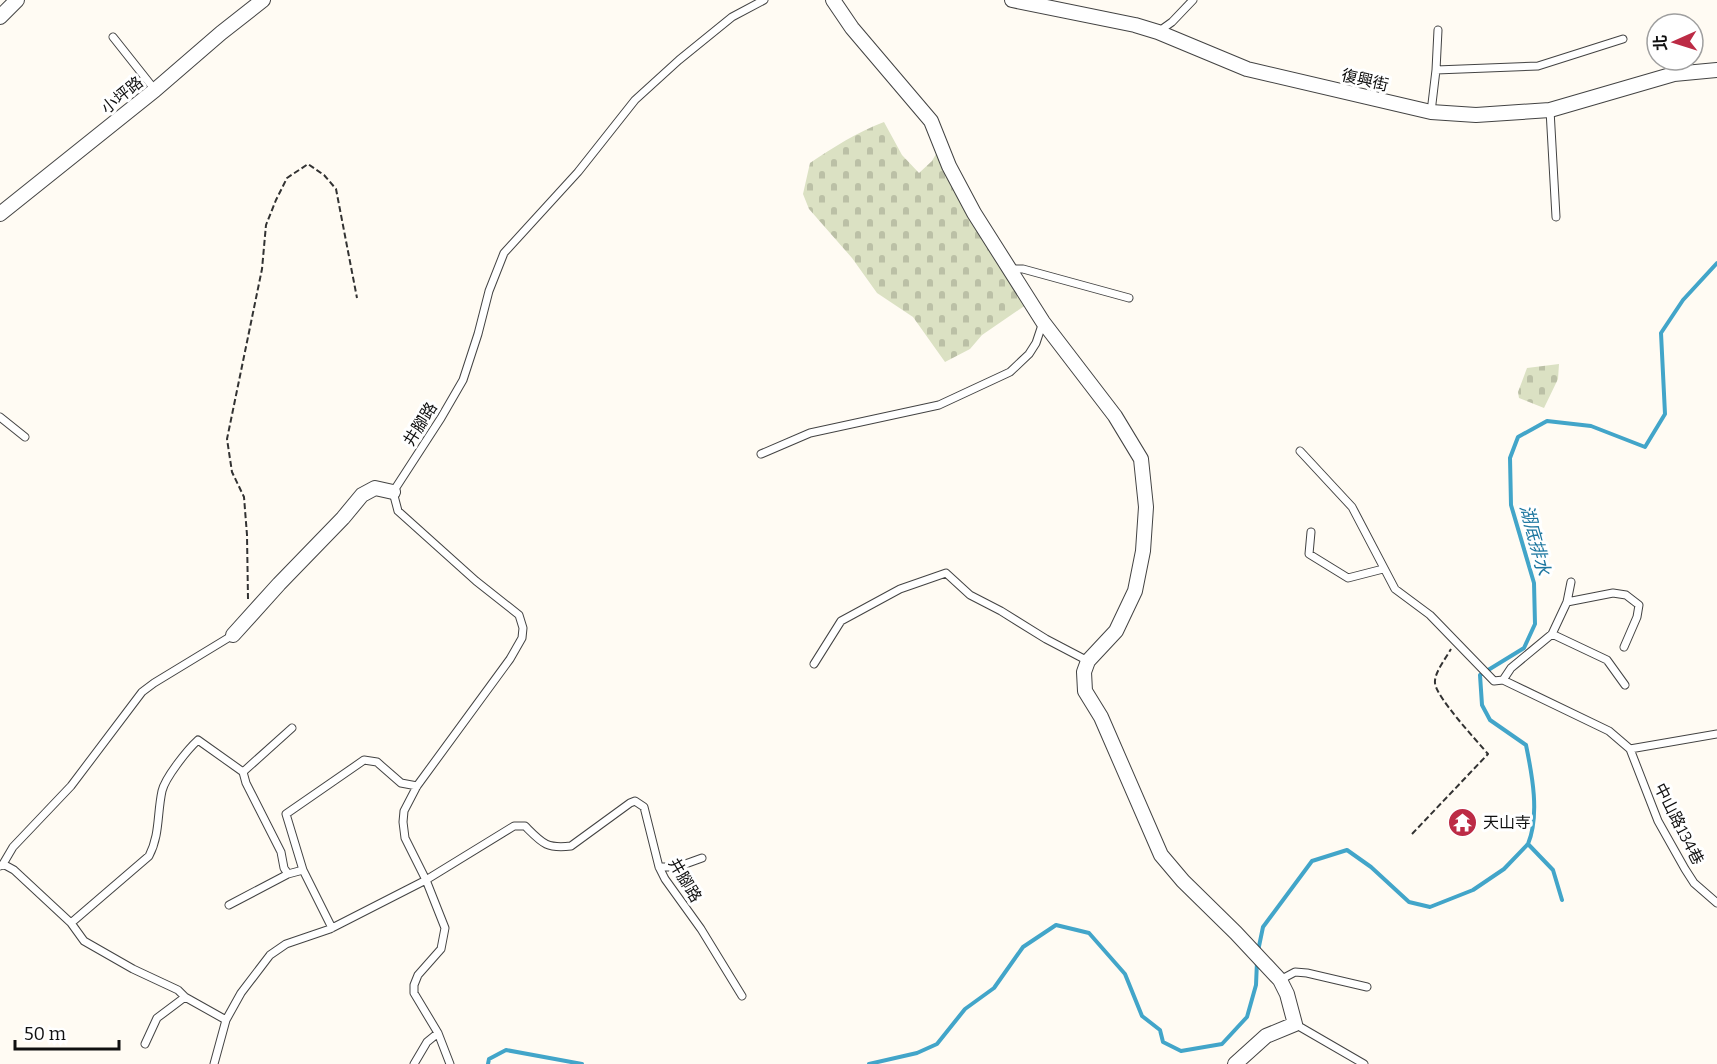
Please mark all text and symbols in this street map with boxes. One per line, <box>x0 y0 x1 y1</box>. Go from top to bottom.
north arrow <box>1645 12 1705 72</box>
text: 北 <box>1651 34 1670 51</box>
street label: 復興街 <box>1339 65 1391 95</box>
street label: 小坪路 <box>97 73 147 117</box>
street label: 井腳路 <box>399 399 441 449</box>
water label: 湖底排水 <box>1515 502 1555 579</box>
street label: 中山路134巷 <box>1650 780 1708 868</box>
temple icon: 天山寺 <box>1446 806 1478 838</box>
place label: 天山寺 <box>1483 813 1531 832</box>
street label: 井腳路 <box>664 855 706 905</box>
scale bar <box>15 1013 118 1051</box>
text: 50 m <box>24 1023 66 1045</box>

